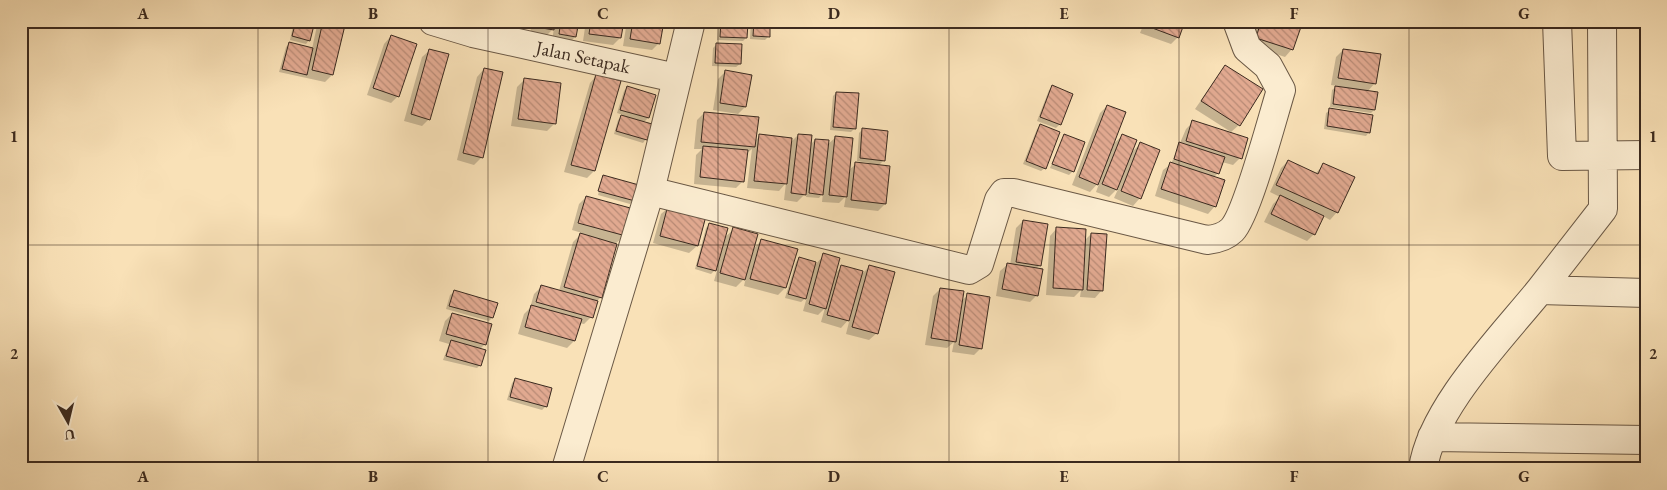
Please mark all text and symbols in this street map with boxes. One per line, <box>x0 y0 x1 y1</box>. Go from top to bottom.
text: A <box>136 3 149 24</box>
text: B <box>368 3 378 24</box>
text: C <box>597 3 609 24</box>
text: D <box>828 3 840 24</box>
text: E <box>1059 3 1069 24</box>
text: F <box>1290 3 1299 24</box>
text: G <box>1518 3 1530 24</box>
street label: Jalan Setapak <box>532 34 634 79</box>
text: 1 <box>10 126 18 147</box>
text: 1 <box>1649 126 1657 147</box>
text: 2 <box>10 343 19 364</box>
text: 2 <box>1649 343 1658 364</box>
north arrow <box>42 398 92 448</box>
text: U <box>63 425 76 445</box>
text: A <box>136 466 149 487</box>
text: B <box>368 466 378 487</box>
text: C <box>597 466 609 487</box>
text: D <box>828 466 840 487</box>
text: E <box>1059 466 1069 487</box>
text: F <box>1290 466 1299 487</box>
text: G <box>1518 466 1530 487</box>

